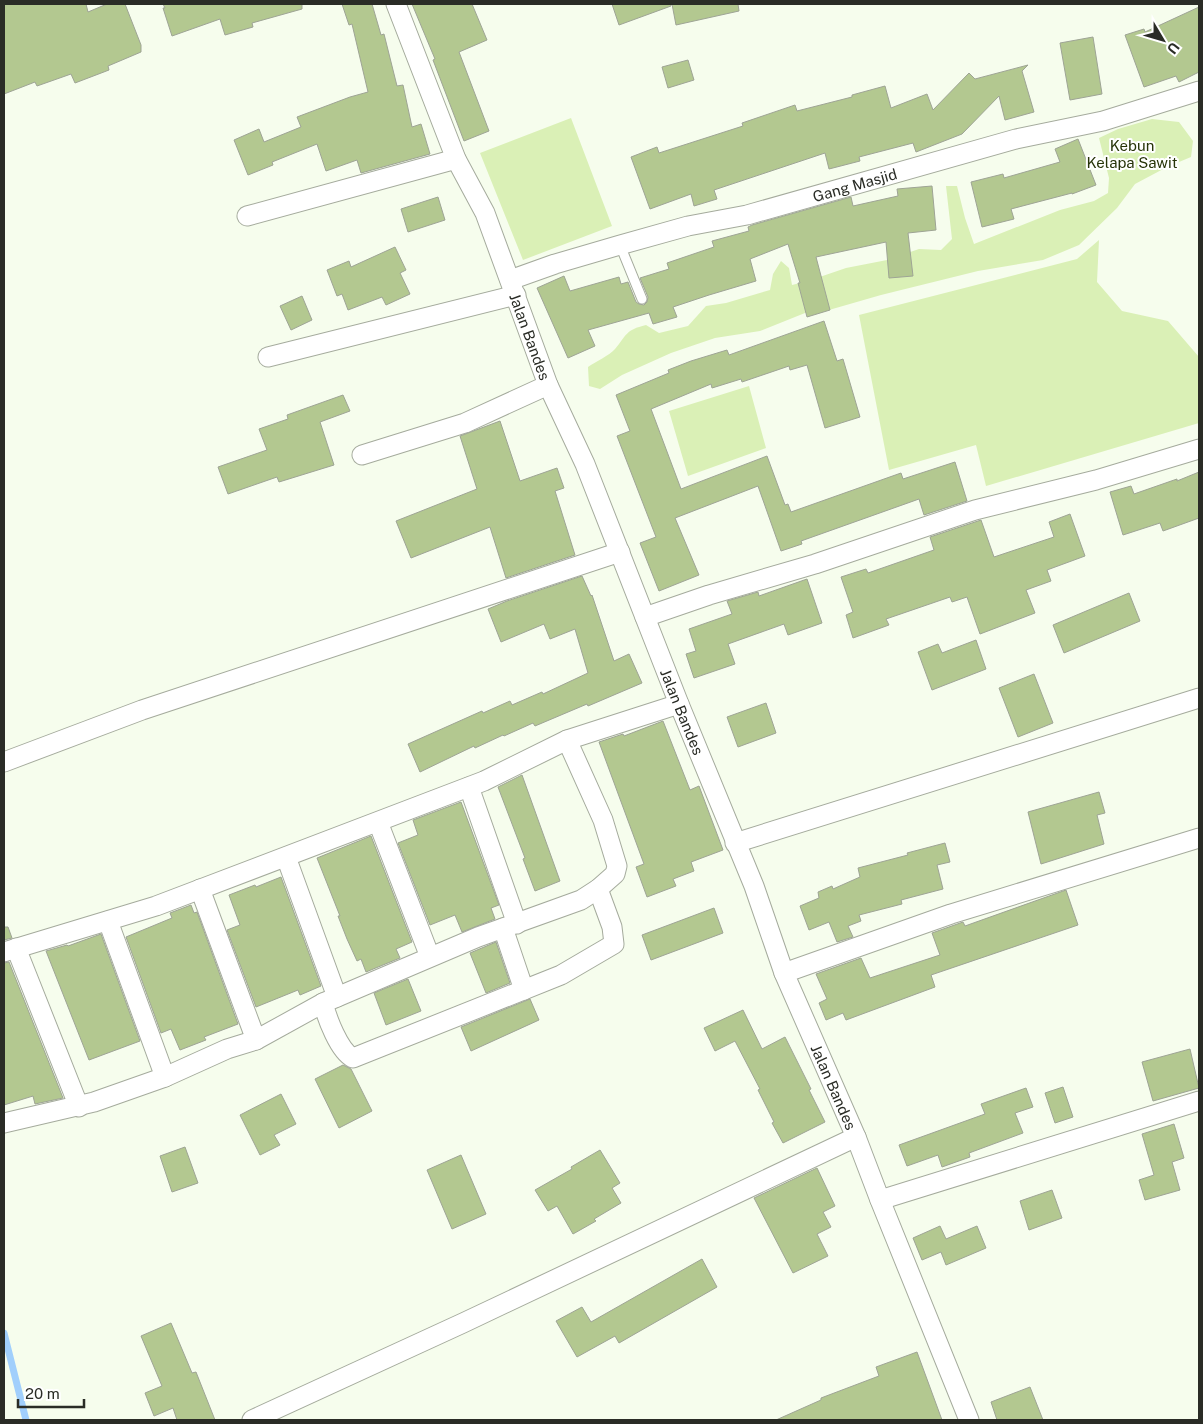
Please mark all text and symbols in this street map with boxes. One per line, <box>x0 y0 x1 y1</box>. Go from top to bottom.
north arrow <box>1138 15 1188 65</box>
text: U <box>1164 39 1183 57</box>
park label: Kebun Kelapa Sawit <box>1086 137 1178 171</box>
street label: Gang Masjid <box>811 165 899 205</box>
street label: Jalan Bandes <box>507 291 554 382</box>
street label: Jalan Bandes <box>657 666 707 757</box>
street label: Jalan Bandes <box>808 1042 860 1132</box>
scale bar <box>18 1376 84 1408</box>
text: 20 m <box>25 1385 60 1402</box>

